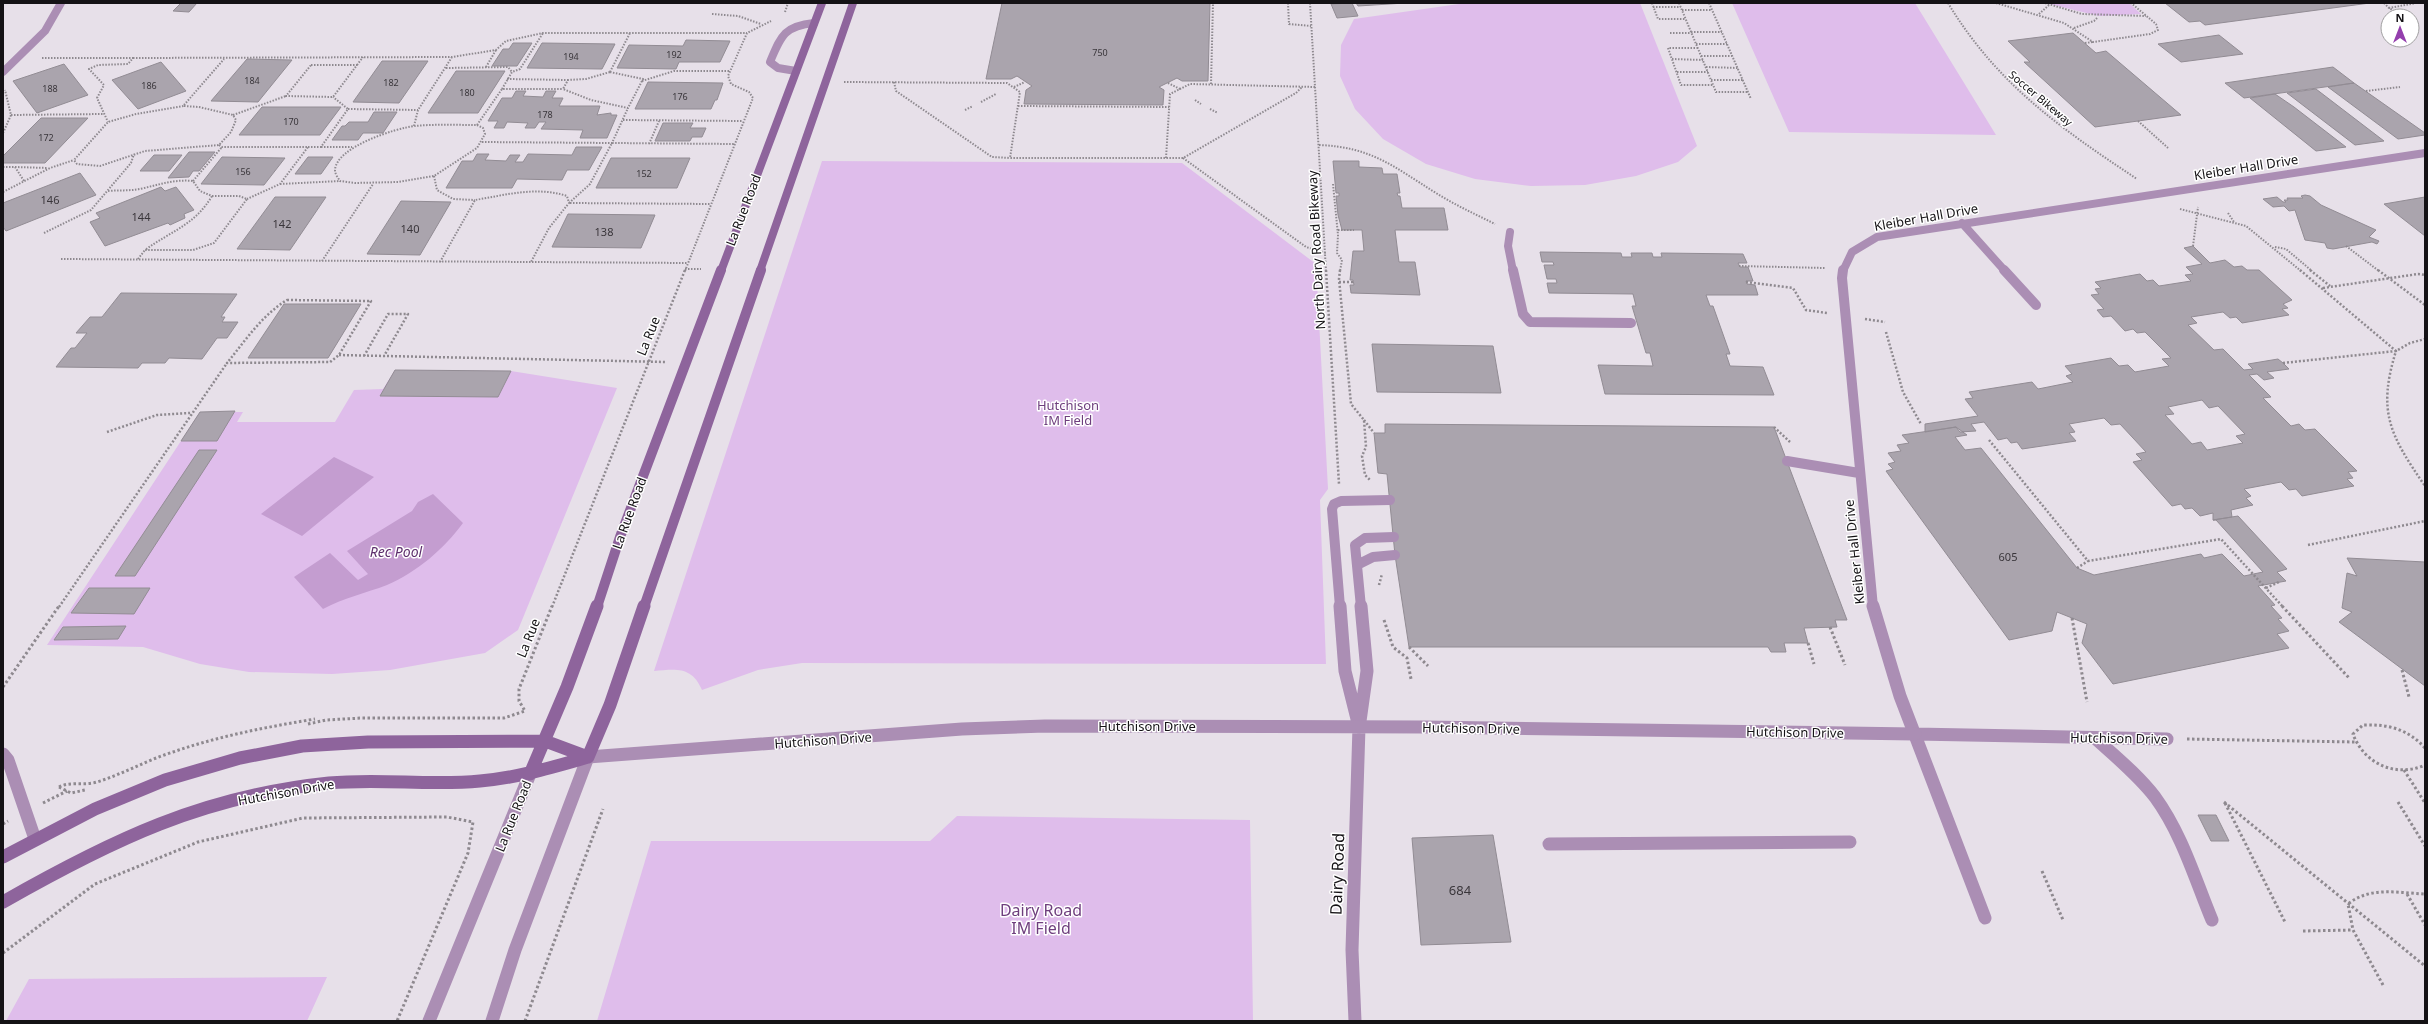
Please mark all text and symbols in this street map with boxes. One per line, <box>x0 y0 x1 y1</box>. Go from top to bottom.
north arrow <box>2380 8 2420 48</box>
text: N <box>2396 10 2404 25</box>
house number: 750 <box>1092 46 1108 59</box>
house number: 192 <box>666 48 682 61</box>
house number: 194 <box>563 50 579 63</box>
street label: Soccer Bikeway <box>2006 67 2076 129</box>
house number: 184 <box>244 74 260 87</box>
house number: 182 <box>383 76 399 89</box>
house number: 186 <box>141 79 157 92</box>
house number: 188 <box>42 82 58 95</box>
house number: 180 <box>459 86 475 99</box>
house number: 176 <box>672 90 688 103</box>
house number: 178 <box>537 108 553 121</box>
house number: 170 <box>283 115 299 128</box>
house number: 172 <box>38 131 54 144</box>
street label: Kleiber Hall Drive <box>2193 150 2299 184</box>
house number: 156 <box>235 165 251 178</box>
house number: 152 <box>636 167 652 180</box>
street label: North Dairy Road Bikeway <box>1303 170 1329 330</box>
street label: La Rue Road <box>721 172 765 248</box>
house number: 146 <box>41 192 59 207</box>
street label: Kleiber Hall Drive <box>1873 199 1979 235</box>
house number: 144 <box>132 209 151 224</box>
house number: 142 <box>273 216 291 231</box>
house number: 140 <box>401 221 419 236</box>
house number: 138 <box>595 224 613 239</box>
street label: La Rue <box>632 314 664 358</box>
park label: Hutchison IM Field <box>1037 396 1099 429</box>
street label: La Rue Road <box>608 474 650 552</box>
street label: Kleiber Hall Drive <box>1840 499 1868 605</box>
water label: Rec Pool <box>370 542 423 561</box>
house number: 605 <box>1999 549 2017 564</box>
street label: La Rue <box>512 616 544 660</box>
street label: Hutchison Drive <box>1098 717 1196 735</box>
street label: Hutchison Drive <box>1422 718 1520 738</box>
street label: Hutchison Drive <box>1746 722 1844 742</box>
street label: Hutchison Drive <box>774 728 872 752</box>
street label: Hutchison Drive <box>2070 728 2168 748</box>
street label: Hutchison Drive <box>236 775 336 809</box>
street label: La Rue Road <box>491 778 535 854</box>
street label: Dairy Road <box>1325 833 1349 915</box>
house number: 684 <box>1449 881 1472 899</box>
park label: Dairy Road IM Field <box>1000 899 1082 939</box>

